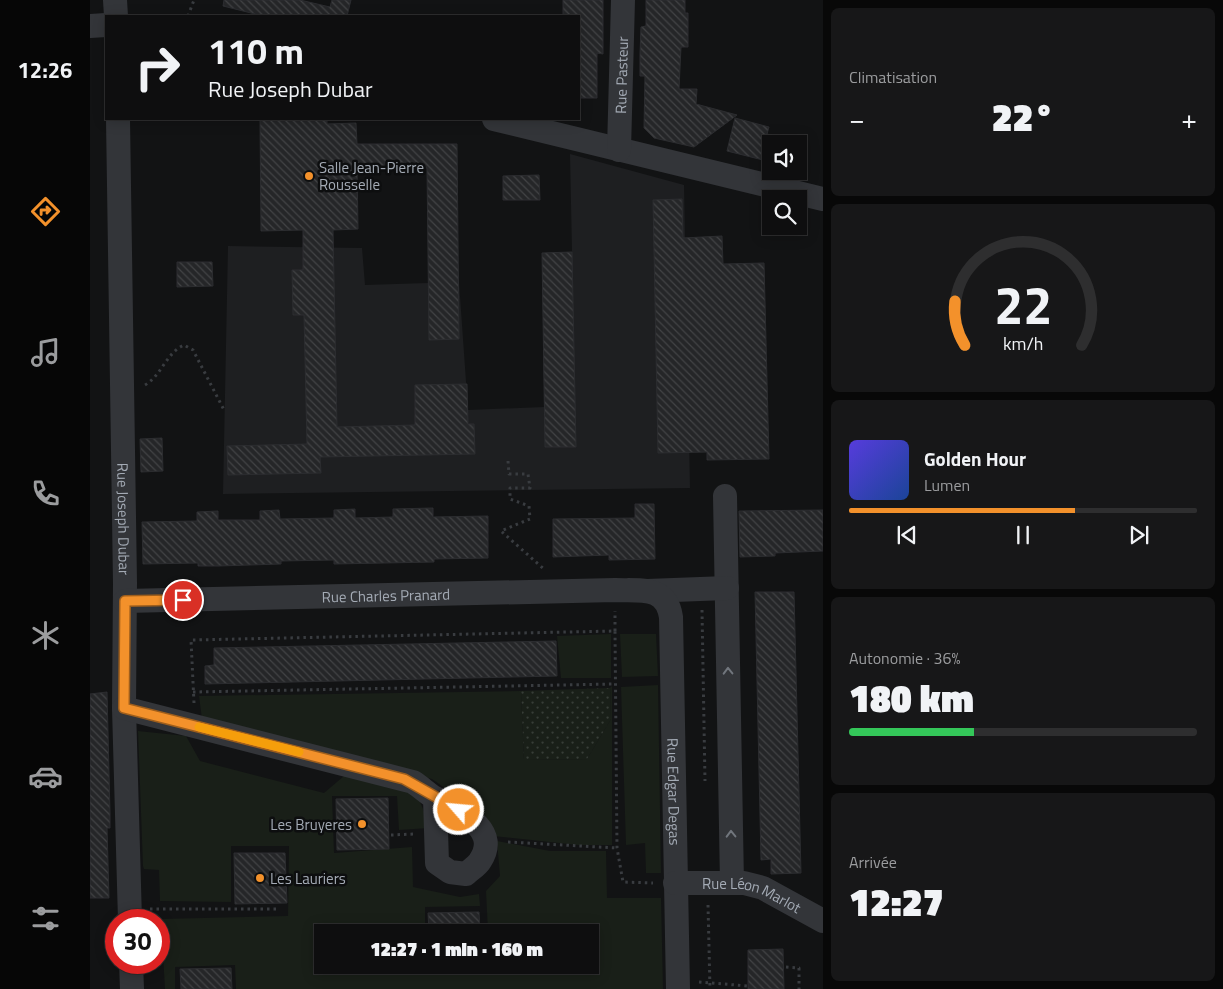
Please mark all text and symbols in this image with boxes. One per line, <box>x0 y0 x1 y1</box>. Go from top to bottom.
text: 110 m <box>208 24 304 78</box>
icon: right <box>125 35 190 100</box>
street label: Rue Pasteur <box>608 36 634 114</box>
text: 12:26 <box>18 53 72 87</box>
text: Climatisation <box>849 65 937 89</box>
text: Rue Joseph Dubar <box>208 72 373 106</box>
text: 22° <box>992 88 1054 146</box>
text: − <box>849 97 865 140</box>
text: + <box>1181 97 1197 140</box>
map controls <box>762 135 807 235</box>
button: sound <box>762 135 807 180</box>
place label: Salle Jean-Pierre Rousselle <box>319 156 424 196</box>
marker: Salle Jean-Pierre Rousselle <box>303 170 315 182</box>
button: search <box>762 190 807 235</box>
icon: directions <box>28 194 63 229</box>
text: 22 <box>994 265 1052 344</box>
text: km/h <box>1003 330 1043 357</box>
icon: music <box>28 335 63 370</box>
text: Golden Hour <box>924 444 1026 473</box>
street label: Rue Joseph Dubar <box>112 463 136 575</box>
text: Lumen <box>924 473 970 497</box>
icon: phone <box>28 476 63 511</box>
icon: previous <box>893 521 921 549</box>
icon: pause <box>1009 521 1037 549</box>
icon: next <box>1125 521 1153 549</box>
pin <box>162 579 204 621</box>
street label: Rue Charles Pranard <box>321 582 450 608</box>
icon: arrive <box>169 586 197 614</box>
icon: climate <box>28 618 63 653</box>
text: Autonomie · 36% <box>849 646 961 670</box>
one-way arrow <box>723 667 733 675</box>
text: 180 km <box>849 669 974 727</box>
street label: Rue Edgar Degas <box>662 738 687 846</box>
icon: car <box>28 759 63 794</box>
position arrow <box>432 783 484 835</box>
place label: Les Bruyeres <box>270 813 352 836</box>
marker: Les Bruyeres <box>356 818 368 830</box>
one-way arrow <box>726 830 736 838</box>
text: Arrivée <box>849 850 897 874</box>
place label: Les Lauriers <box>270 867 346 890</box>
marker: Les Lauriers <box>254 872 266 884</box>
street label: Rue Léon Marlot <box>702 872 806 919</box>
text: 12:27 <box>849 873 944 931</box>
icon: filters <box>28 901 63 936</box>
speed limit sign: 30 <box>105 909 170 974</box>
text: 12:27 · 1 min · 160 m <box>370 934 543 963</box>

